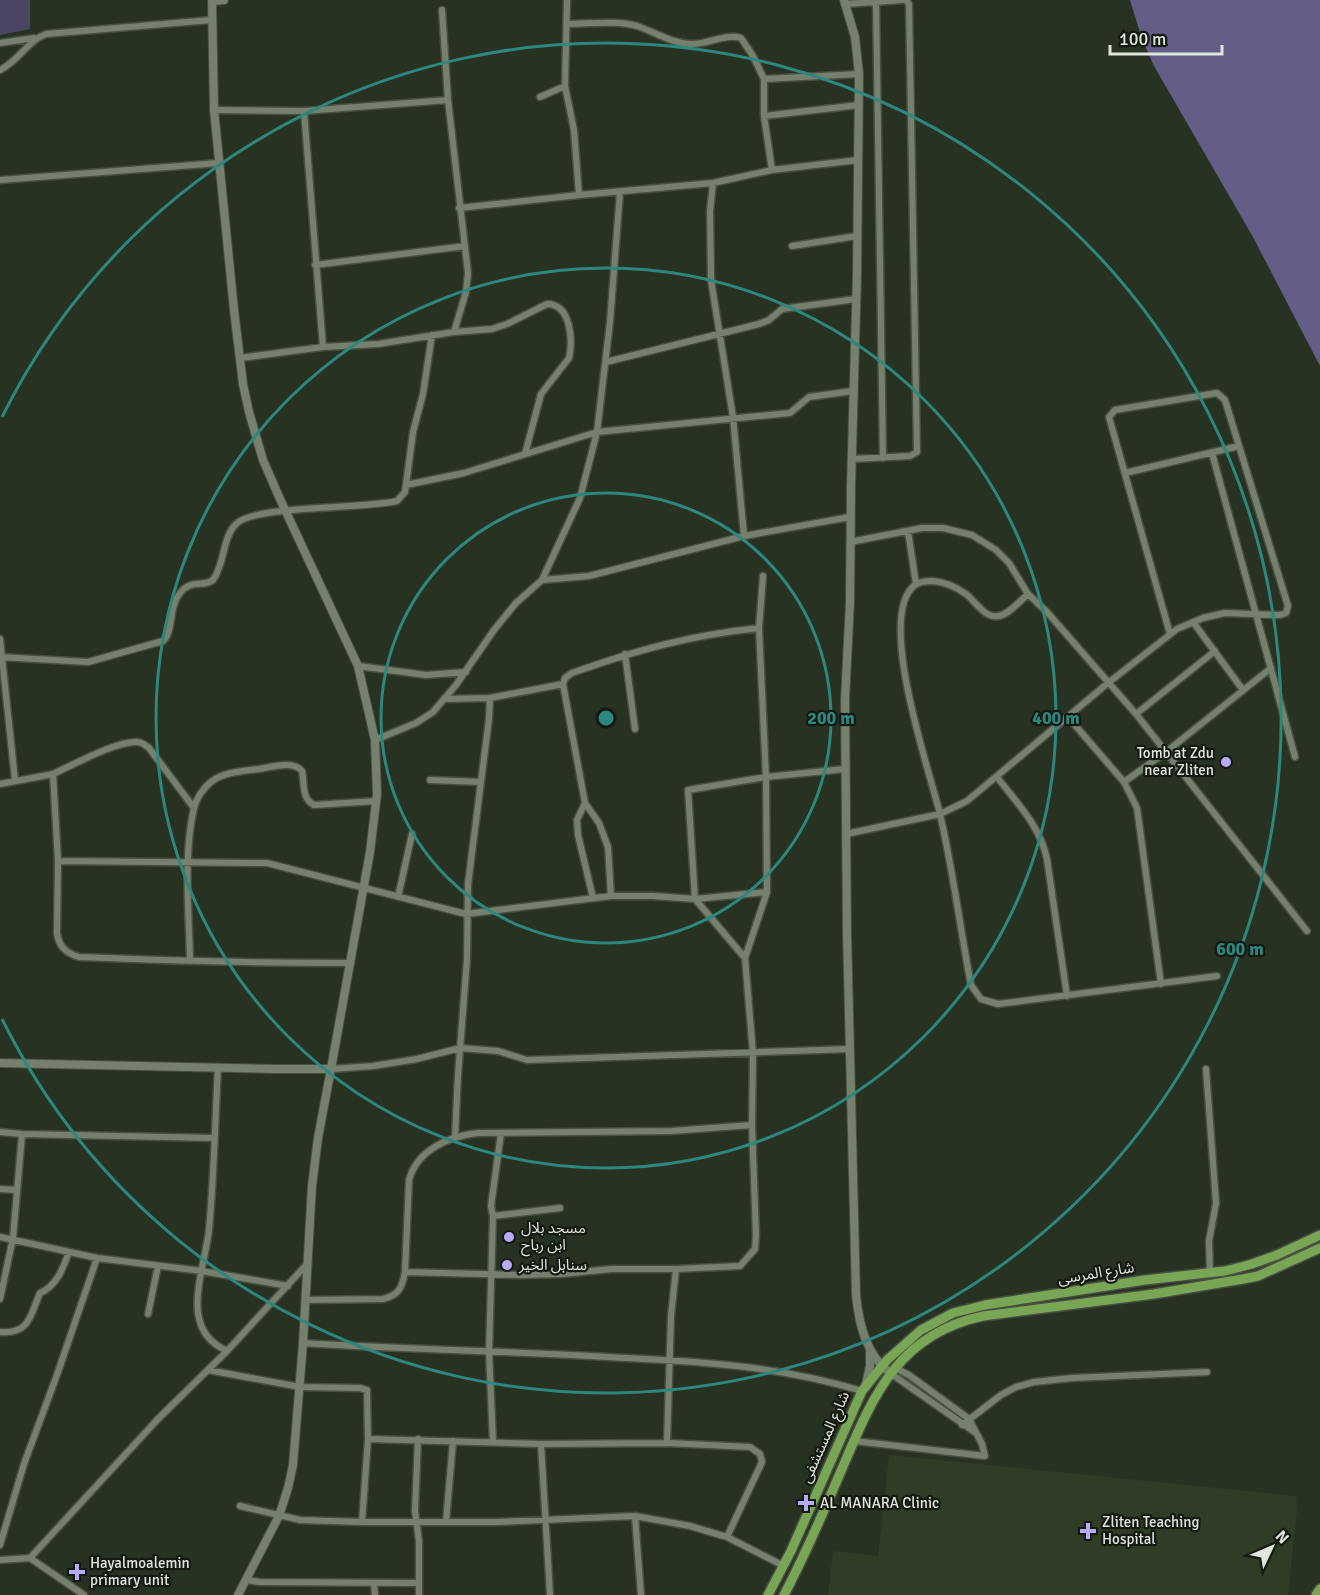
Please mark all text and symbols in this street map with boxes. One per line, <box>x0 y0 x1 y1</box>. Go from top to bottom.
scale bar <box>1110 18 1222 56</box>
text: 100 m <box>1119 28 1166 50</box>
text: 200 m <box>807 707 855 729</box>
text: 400 m <box>1032 707 1080 729</box>
centre of rings <box>596 708 616 728</box>
place label: Tomb at Zdu near Zliten <box>1137 744 1214 779</box>
marker: Tomb at Zdu near Zliten <box>1219 755 1233 769</box>
text: 600 m <box>1216 938 1264 960</box>
place label: مسجد بلال ابن رباح <box>521 1219 586 1257</box>
marker: مسجد بلال ابن رباح <box>502 1230 516 1244</box>
place label: سنابل الخير <box>518 1256 587 1274</box>
marker: سنابل الخير <box>500 1258 514 1272</box>
street label: شارع المرسى <box>1057 1258 1136 1291</box>
street label: شارع المستشفى <box>797 1388 856 1487</box>
marker: AL MANARA Clinic <box>797 1494 815 1512</box>
place label: AL MANARA Clinic <box>820 1494 939 1512</box>
place label: Zliten Teaching Hospital <box>1102 1513 1200 1548</box>
north arrow <box>1242 1517 1302 1577</box>
marker: Zliten Teaching Hospital <box>1079 1522 1097 1540</box>
text: N <box>1271 1526 1293 1548</box>
place label: Hayalmoalemin primary unit <box>90 1554 190 1589</box>
marker: Hayalmoalemin primary unit <box>68 1563 86 1581</box>

